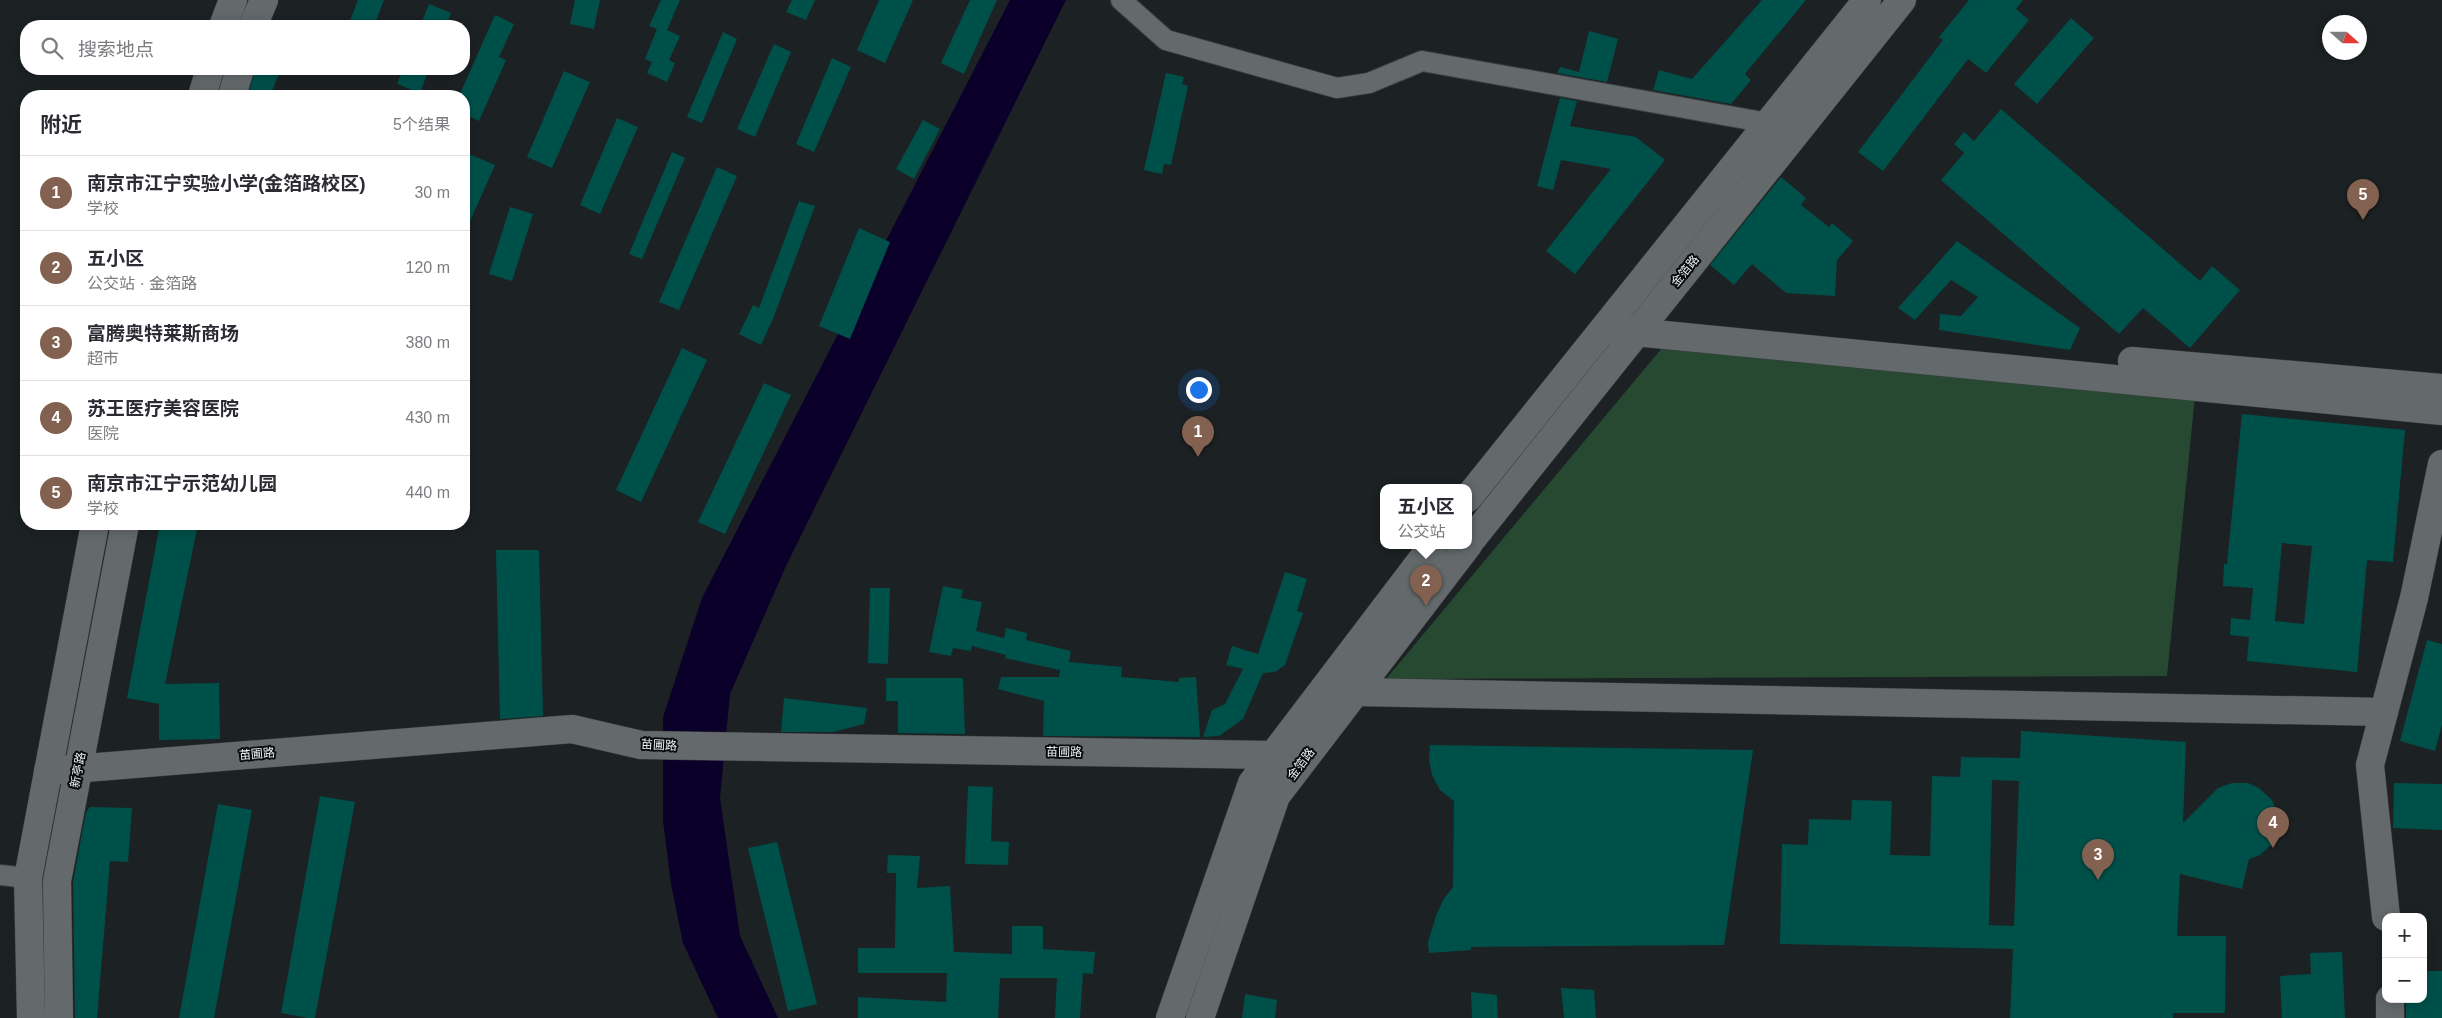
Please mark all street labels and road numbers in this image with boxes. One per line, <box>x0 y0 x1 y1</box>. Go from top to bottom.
street label: 金箔路 <box>1668 253 1702 289</box>
street label: 苗圃路 <box>641 737 677 753</box>
street label: 苗圃路 <box>238 745 276 763</box>
street label: 苗圃路 <box>1046 745 1082 759</box>
street label: 金箔路 <box>1285 745 1317 783</box>
street label: 新亭路 <box>68 751 88 789</box>

